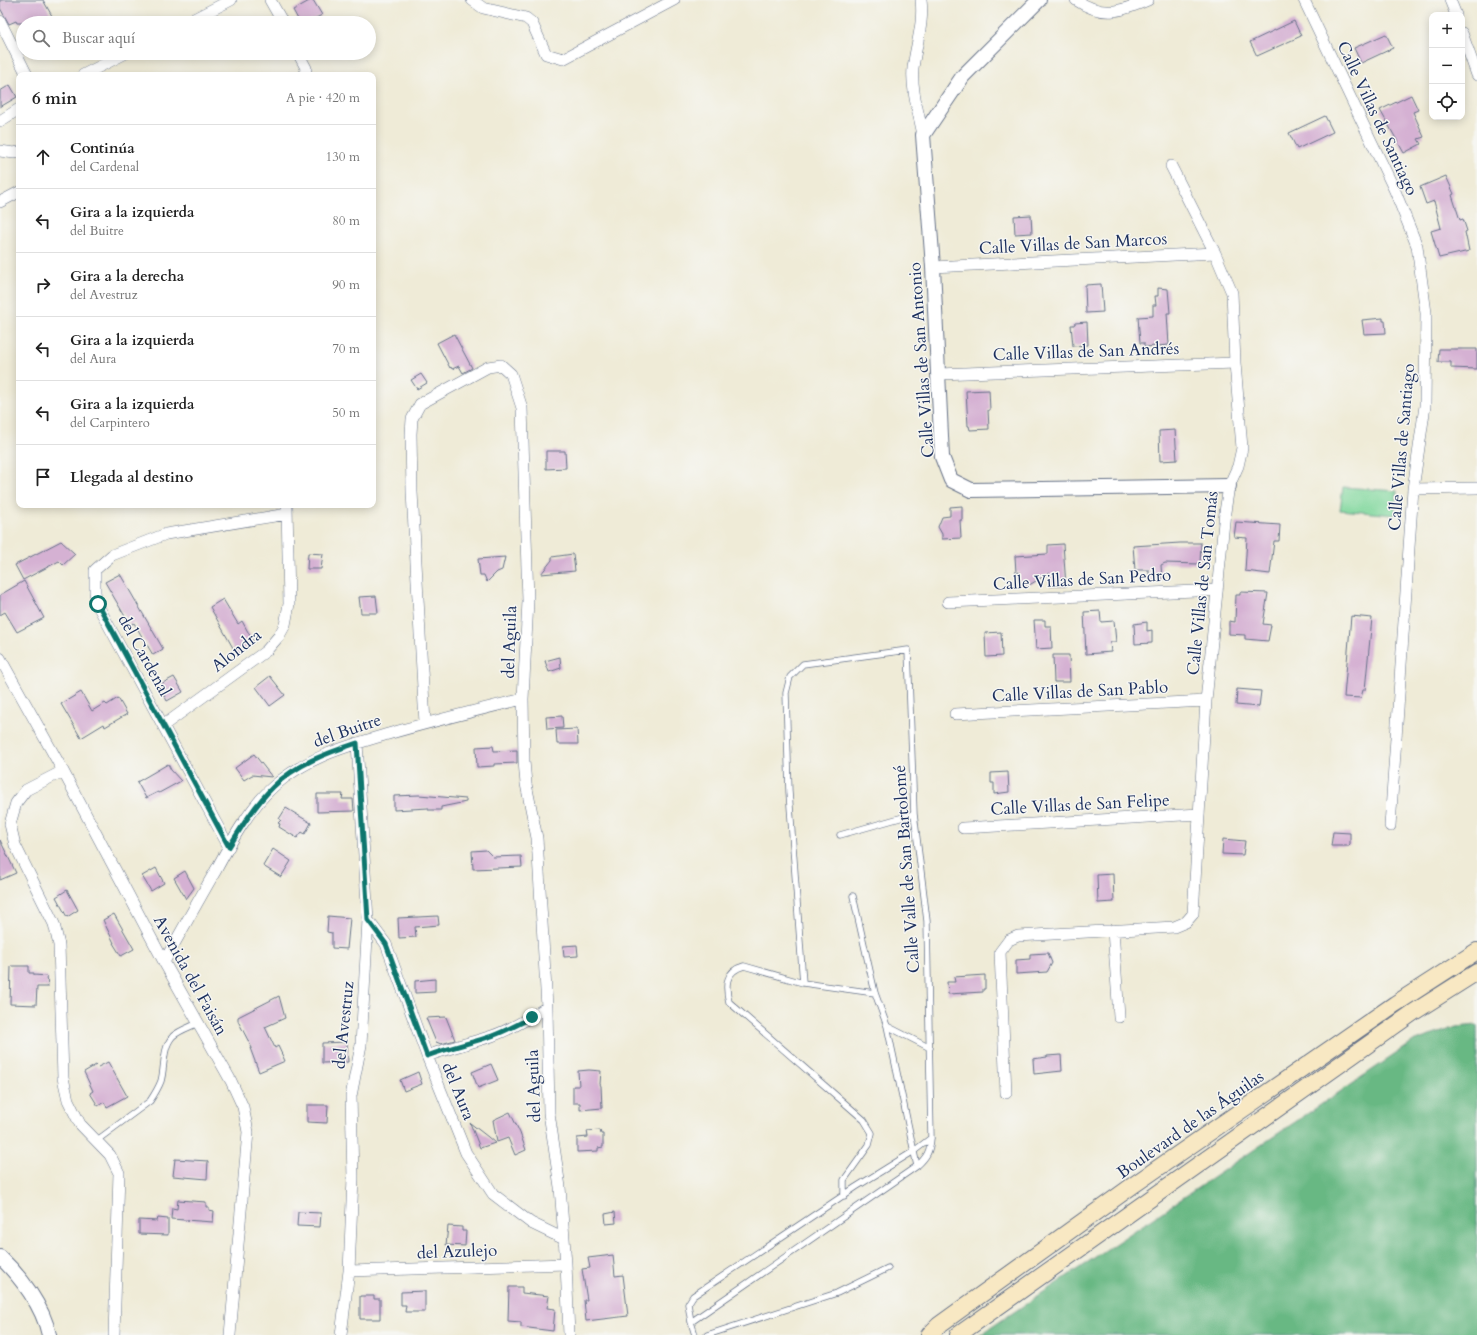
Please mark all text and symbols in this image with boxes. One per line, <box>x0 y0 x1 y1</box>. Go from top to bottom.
map controls <box>1429 12 1465 120</box>
button: + <box>1429 12 1465 48</box>
search box <box>16 16 376 60</box>
icon: search <box>30 27 52 49</box>
text: Buscar aquí <box>62 28 135 48</box>
street label: Calle Villas de Santiago <box>1332 37 1423 199</box>
button: − <box>1429 48 1465 84</box>
button: locate <box>1429 84 1465 120</box>
text: 6 min <box>32 87 77 110</box>
text: A pie · 420 m <box>286 89 360 107</box>
text: Continúa <box>70 138 135 158</box>
icon: ahead <box>32 146 54 168</box>
text: 130 m <box>326 148 360 166</box>
text: del Cardenal <box>70 158 139 176</box>
text: Gira a la izquierda <box>70 202 194 222</box>
icon: left <box>32 210 54 232</box>
text: 80 m <box>332 212 360 230</box>
text: del Buitre <box>70 222 124 240</box>
street label: Calle Villas de San Marcos <box>978 227 1168 260</box>
street label: Calle Villas de San Antonio <box>903 261 940 459</box>
text: Gira a la derecha <box>70 266 184 286</box>
icon: right <box>32 274 54 296</box>
text: 90 m <box>332 276 360 294</box>
text: del Avestruz <box>70 286 138 304</box>
text: Gira a la izquierda <box>70 330 194 350</box>
street label: Calle Villas de San Andrés <box>992 337 1180 366</box>
icon: left <box>32 338 54 360</box>
text: 70 m <box>332 340 360 358</box>
text: del Aura <box>70 350 116 368</box>
street label: Calle Villas de Santiago <box>1383 362 1420 532</box>
text: Gira a la izquierda <box>70 394 194 414</box>
icon: left <box>32 402 54 424</box>
text: 50 m <box>332 404 360 422</box>
text: del Carpintero <box>70 414 150 432</box>
icon: arrive <box>32 466 54 488</box>
text: Llegada al destino <box>70 467 193 487</box>
street label: Calle Villas de San Tomás <box>1181 489 1224 676</box>
street label: Calle Villas de San Pedro <box>992 563 1172 596</box>
route start <box>89 595 107 613</box>
street label: del Aguila <box>497 604 522 679</box>
street label: del Cardenal <box>113 610 177 701</box>
street label: Alondra <box>206 623 267 677</box>
street label: Calle Villas de San Pablo <box>991 675 1169 708</box>
street label: del Buitre <box>310 708 384 753</box>
street label: Calle Valle de San Bartolomé <box>888 764 925 974</box>
street label: Calle Villas de San Felipe <box>990 788 1170 821</box>
street label: Avenida del Faisán <box>148 911 233 1040</box>
street label: del Avestruz <box>327 980 360 1070</box>
route end <box>523 1008 541 1026</box>
street label: del Aguila <box>521 1048 546 1123</box>
street label: del Aura <box>437 1059 481 1124</box>
street label: Boulevard de las Águilas <box>1112 1065 1268 1184</box>
street label: del Azulejo <box>416 1239 498 1264</box>

